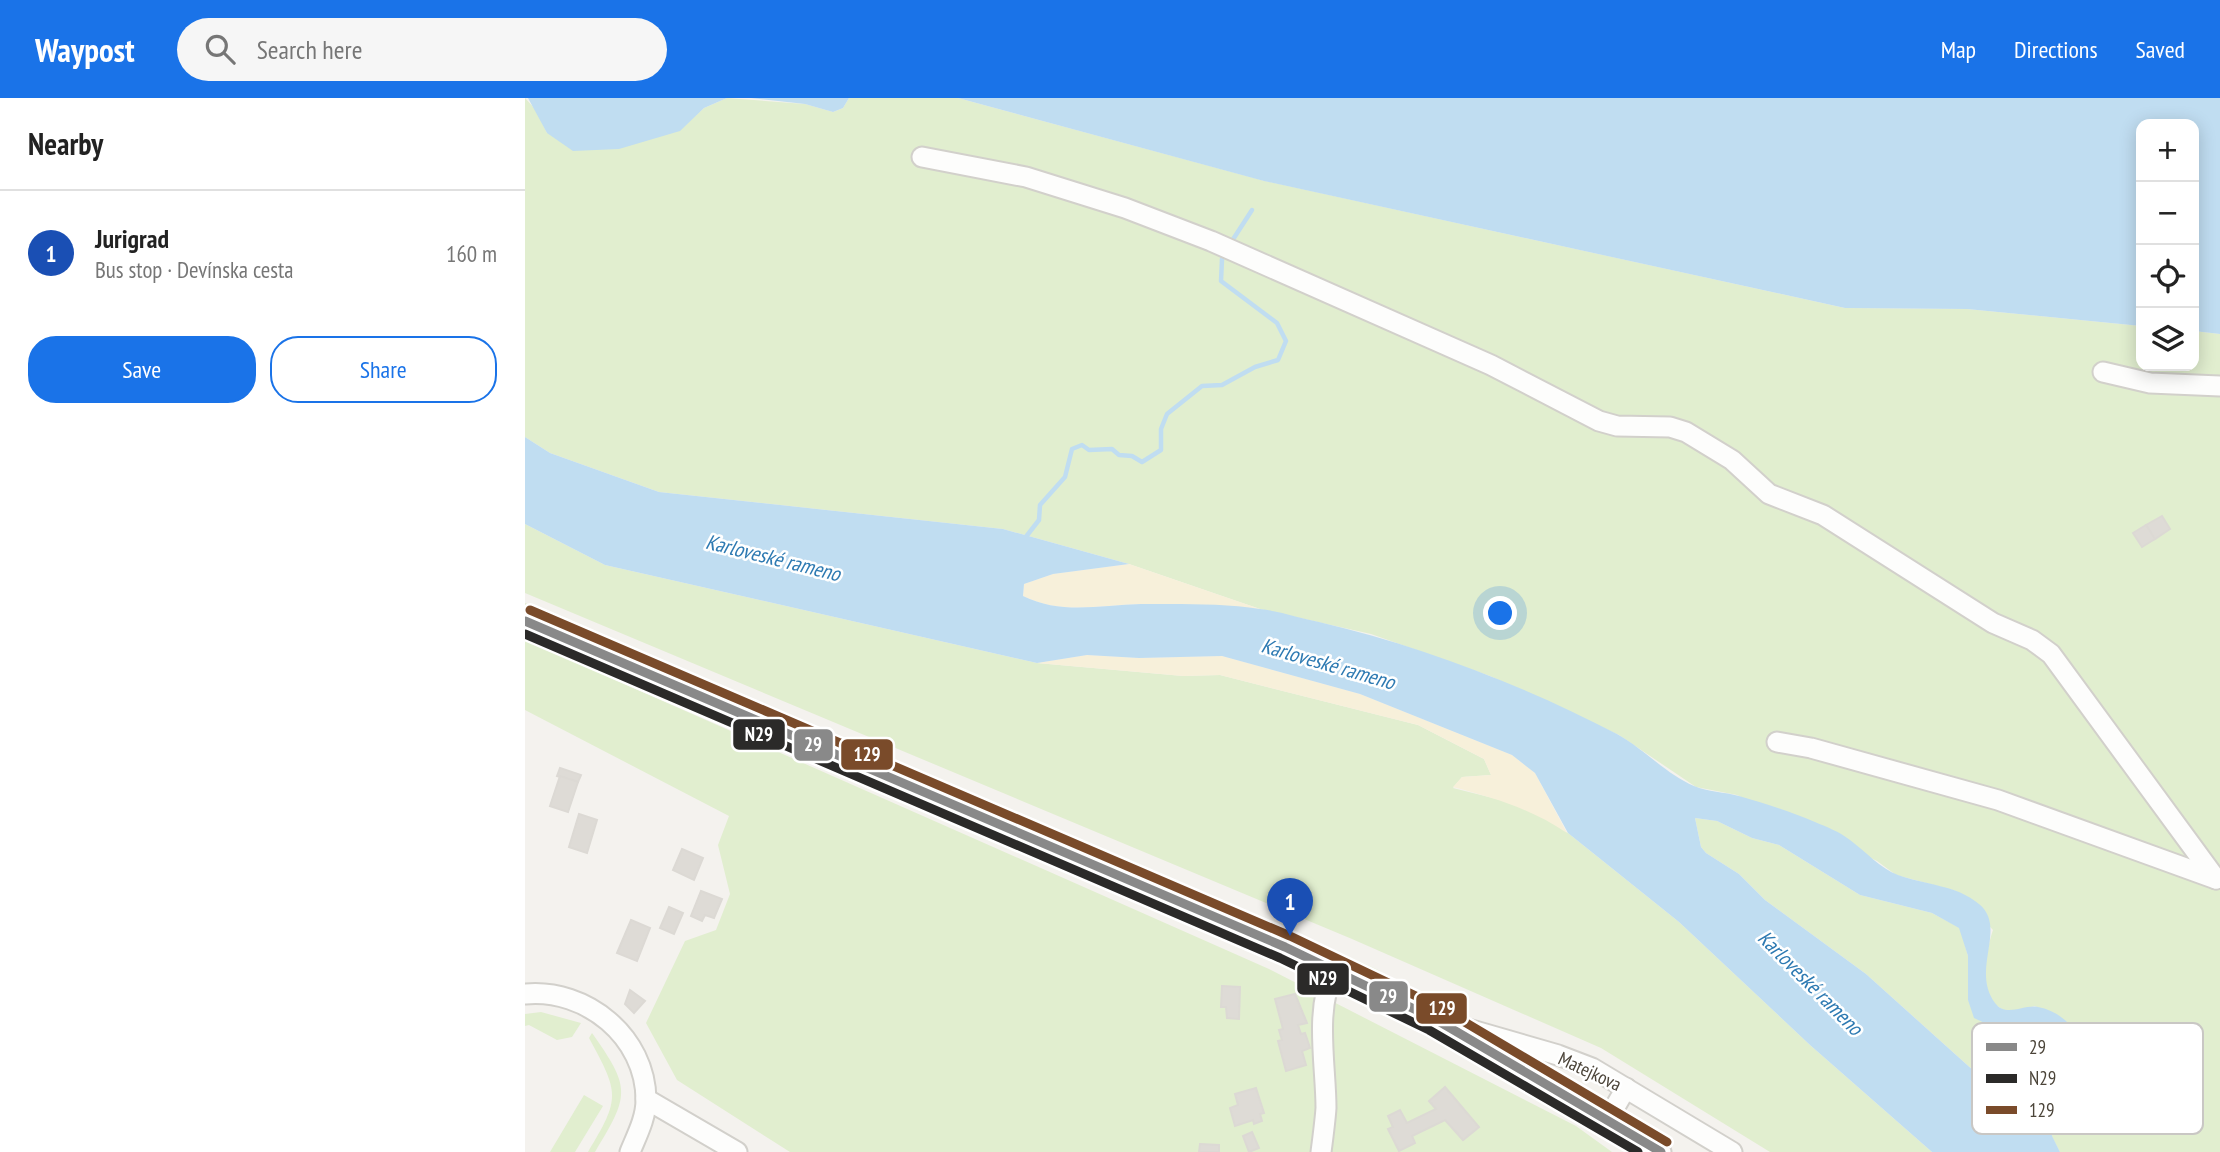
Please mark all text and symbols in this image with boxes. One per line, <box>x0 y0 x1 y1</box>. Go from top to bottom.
search box <box>177 18 667 81</box>
text: Waypost <box>35 28 135 71</box>
icon: search <box>201 30 239 68</box>
text: Search here <box>257 33 362 66</box>
text: Map <box>1941 34 1976 65</box>
text: Directions <box>2014 34 2098 65</box>
text: Saved <box>2136 34 2185 65</box>
map controls <box>2136 119 2199 371</box>
button: + <box>2136 119 2199 182</box>
text: Nearby <box>28 124 103 163</box>
button: − <box>2136 182 2199 245</box>
text: Jurigrad <box>95 222 169 255</box>
text: 1 <box>46 239 57 268</box>
text: 160 m <box>446 239 497 268</box>
button: locate <box>2136 245 2199 308</box>
text: Bus stop · Devínska cesta <box>95 255 294 284</box>
button: layers <box>2136 308 2199 371</box>
button: Save <box>28 336 256 403</box>
button: Share <box>270 336 497 403</box>
water label: Karloveské rameno <box>703 528 845 588</box>
your location <box>1483 596 1517 630</box>
water label: Karloveské rameno <box>1258 632 1400 696</box>
line badge: N29 <box>732 718 786 751</box>
text: N29 <box>745 722 773 746</box>
line badge: 29 <box>793 728 834 762</box>
text: 29 <box>804 732 822 756</box>
line badge: 129 <box>840 738 894 771</box>
text: 129 <box>853 742 881 766</box>
pin: 1 <box>1267 878 1313 936</box>
water label: Karloveské rameno <box>1752 924 1870 1042</box>
line badge: N29 <box>1296 962 1350 996</box>
text: N29 <box>1309 966 1337 990</box>
line badge: 29 <box>1368 980 1409 1013</box>
text: 29 <box>1379 984 1397 1008</box>
line badge: 129 <box>1415 992 1468 1025</box>
text: 129 <box>1428 996 1456 1020</box>
legend <box>1972 1023 2203 1134</box>
text: 29 <box>2029 1035 2046 1059</box>
street label: Matejkova <box>1555 1046 1625 1096</box>
text: N29 <box>2029 1066 2056 1090</box>
text: 129 <box>2029 1098 2055 1122</box>

